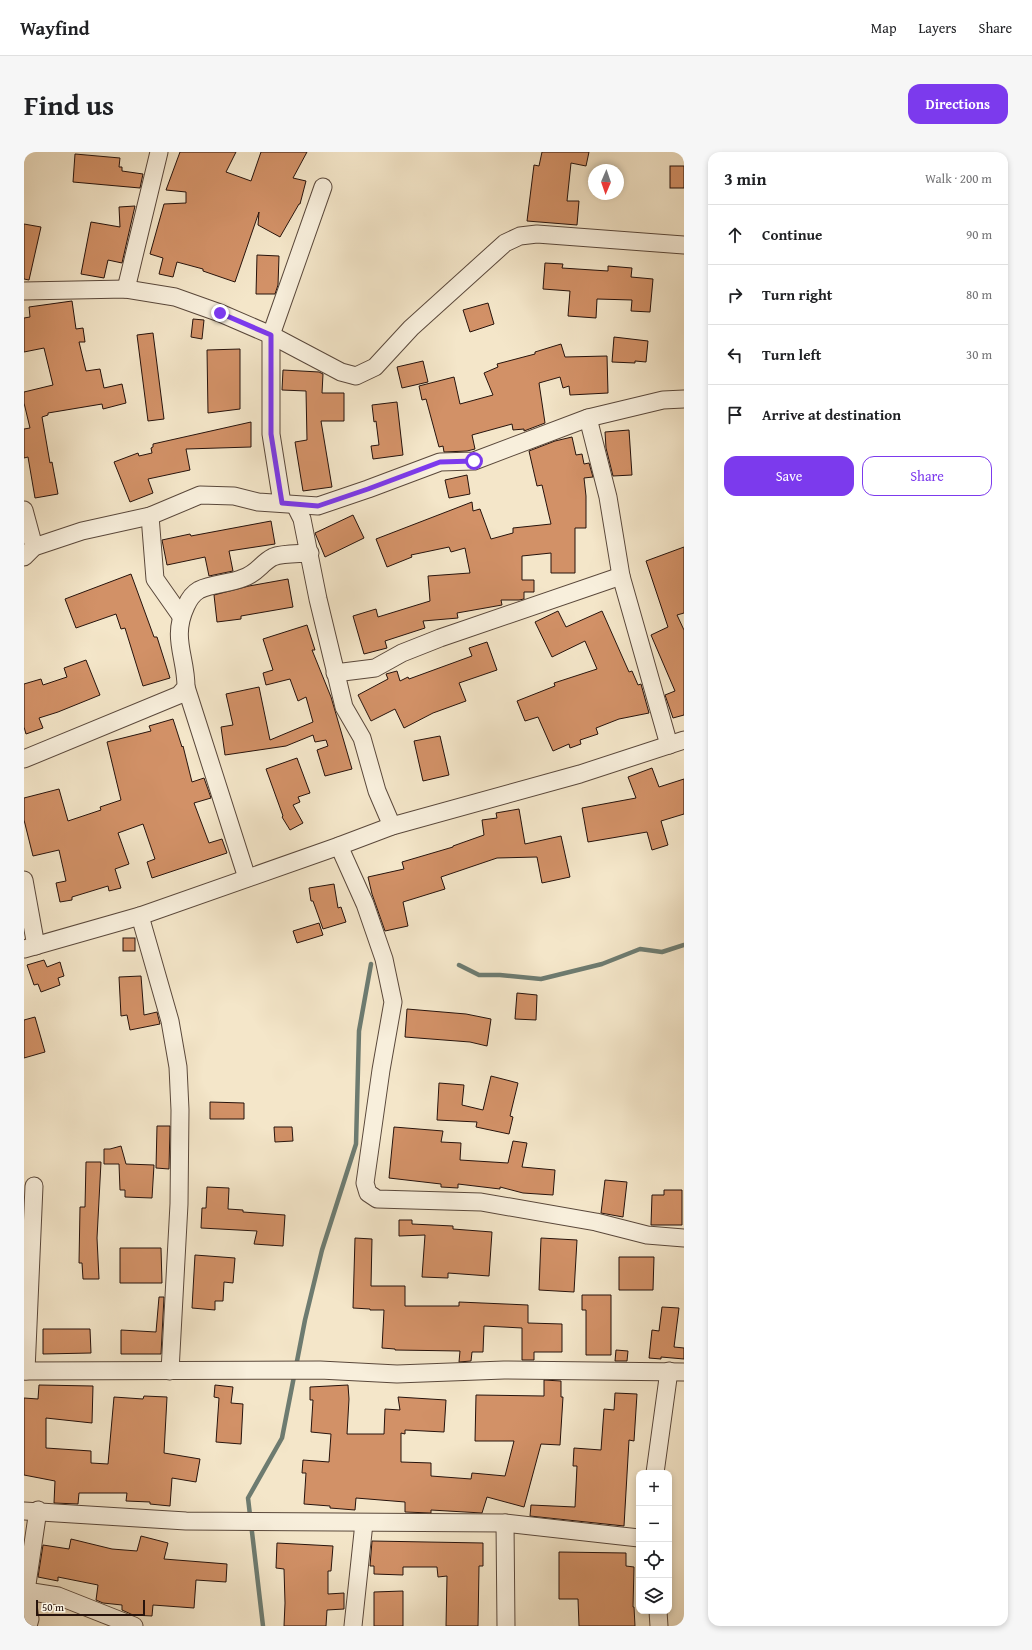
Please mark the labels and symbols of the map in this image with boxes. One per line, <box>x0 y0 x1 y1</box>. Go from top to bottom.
north arrow <box>588 164 624 200</box>
route end <box>211 304 229 322</box>
route start <box>465 452 483 470</box>
scale bar <box>36 1598 145 1617</box>

